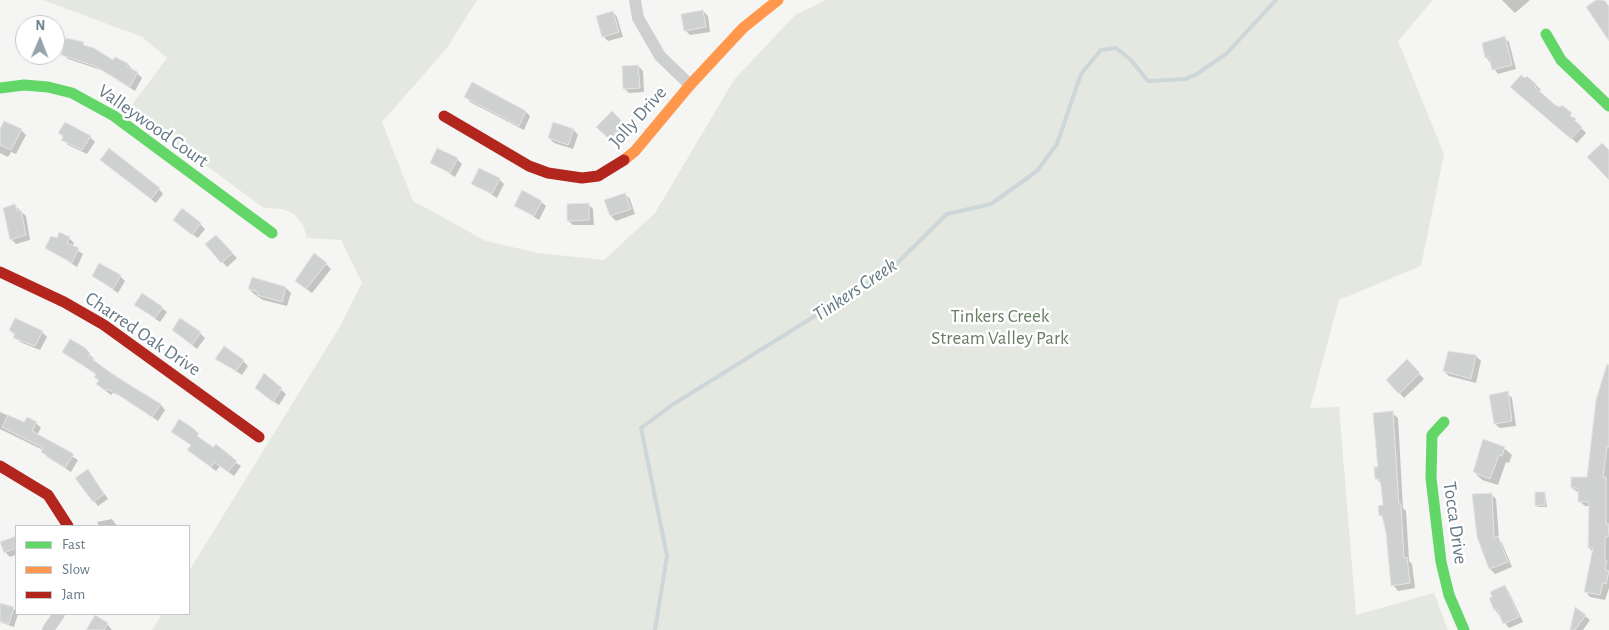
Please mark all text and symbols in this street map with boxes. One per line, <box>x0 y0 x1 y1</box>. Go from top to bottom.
north arrow <box>15 15 65 65</box>
text: N <box>35 19 45 33</box>
street label: Valleywood Court <box>93 80 213 172</box>
street label: Jolly Drive <box>604 82 672 152</box>
water label: Tinkers Creek <box>809 253 901 327</box>
street label: Charred Oak Drive <box>81 287 205 381</box>
park label: Tinkers Creek Stream Valley Park <box>931 305 1069 349</box>
street label: Tocca Drive <box>1438 480 1472 566</box>
legend <box>15 525 190 615</box>
text: Fast <box>62 537 85 552</box>
text: Slow <box>62 562 90 577</box>
text: Jam <box>62 587 85 602</box>

